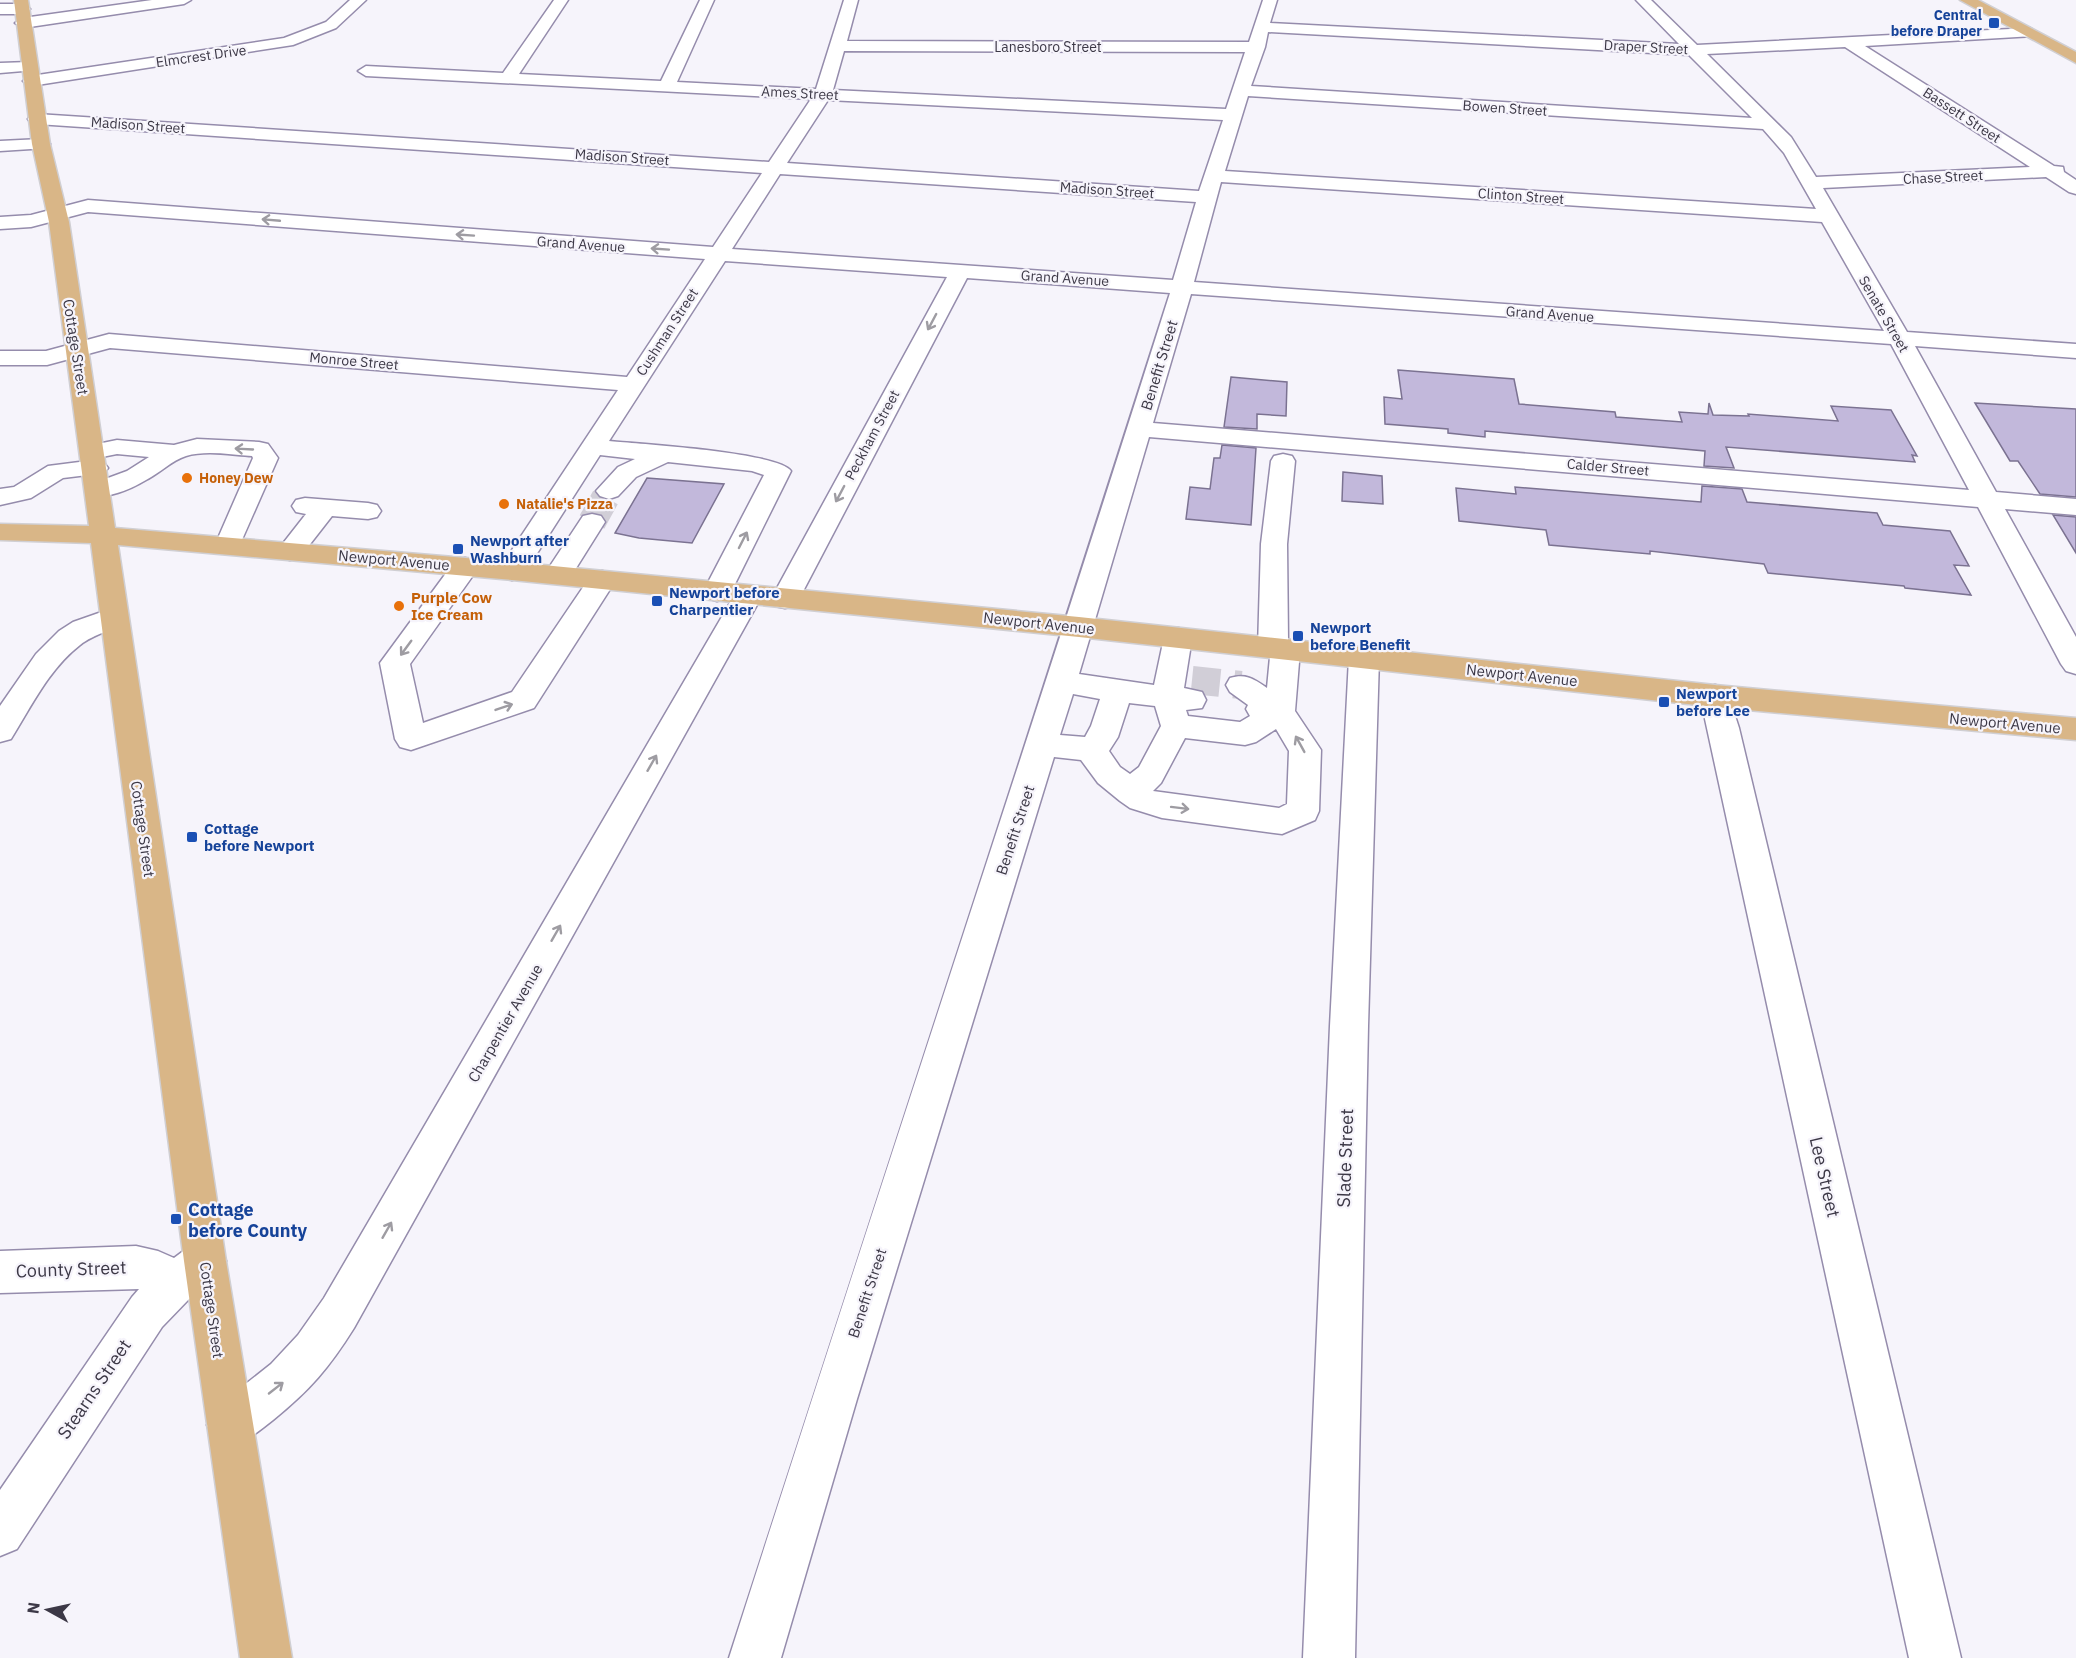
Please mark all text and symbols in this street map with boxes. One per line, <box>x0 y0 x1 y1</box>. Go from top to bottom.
place label: Central before Draper <box>1891 6 1982 40</box>
marker: Central before Draper <box>1987 16 2001 30</box>
street label: Draper Street <box>1603 36 1689 58</box>
street label: Lanesboro Street <box>994 38 1102 56</box>
street label: Elmcrest Drive <box>154 41 248 71</box>
street label: Ames Street <box>761 82 839 104</box>
street label: Bassett Street <box>1920 83 2004 147</box>
street label: Bowen Street <box>1462 96 1548 120</box>
street label: Madison Street <box>90 113 186 137</box>
street label: Madison Street <box>574 145 670 169</box>
street label: Chase Street <box>1902 166 1984 188</box>
street label: Madison Street <box>1059 178 1155 202</box>
street label: Clinton Street <box>1477 184 1565 208</box>
one-way arrow <box>261 214 281 225</box>
one-way arrow <box>456 229 476 240</box>
street label: Grand Avenue <box>536 232 626 256</box>
one-way arrow <box>650 244 670 255</box>
street label: Grand Avenue <box>1020 266 1110 290</box>
street label: Senate Street <box>1855 272 1913 356</box>
street label: Cushman Street <box>632 285 702 379</box>
street label: Cottage Street <box>59 298 93 396</box>
street label: Grand Avenue <box>1505 302 1595 326</box>
one-way arrow <box>926 313 938 330</box>
street label: Benefit Street <box>1136 318 1182 412</box>
street label: Monroe Street <box>309 348 399 374</box>
street label: Peckham Street <box>841 387 903 483</box>
one-way arrow <box>234 443 254 454</box>
street label: Calder Street <box>1566 454 1650 480</box>
place label: Honey Dew <box>199 469 273 487</box>
marker: Honey Dew <box>180 471 194 485</box>
one-way arrow <box>834 485 846 503</box>
place label: Natalie's Pizza <box>516 495 613 513</box>
marker: Natalie's Pizza <box>497 497 511 511</box>
place label: Newport after Washburn <box>470 531 569 567</box>
one-way arrow <box>738 531 750 549</box>
marker: Newport after Washburn <box>451 542 465 556</box>
street label: Newport Avenue <box>337 546 451 574</box>
place label: Newport before Charpentier <box>669 583 780 619</box>
place label: Purple Cow Ice Cream <box>411 588 493 624</box>
marker: Newport before Charpentier <box>650 594 664 608</box>
marker: Purple Cow Ice Cream <box>392 599 406 613</box>
street label: Newport Avenue <box>982 608 1096 638</box>
place label: Newport before Benefit <box>1310 618 1411 654</box>
marker: Newport before Benefit <box>1291 629 1305 643</box>
one-way arrow <box>400 640 412 656</box>
street label: Newport Avenue <box>1465 660 1579 690</box>
place label: Newport before Lee <box>1676 684 1750 720</box>
marker: Newport before Lee <box>1657 695 1671 709</box>
one-way arrow <box>494 700 513 711</box>
street label: Newport Avenue <box>1948 709 2062 737</box>
one-way arrow <box>1294 736 1306 753</box>
one-way arrow <box>647 755 659 772</box>
street label: Cottage Street <box>127 780 159 878</box>
street label: Benefit Street <box>992 783 1038 877</box>
one-way arrow <box>1169 803 1189 814</box>
place label: Cottage before Newport <box>204 819 315 855</box>
marker: Cottage before Newport <box>185 830 199 844</box>
one-way arrow <box>550 925 562 942</box>
street label: Charpentier Avenue <box>463 961 547 1085</box>
street label: Slade Street <box>1332 1108 1358 1208</box>
street label: Lee Street <box>1805 1134 1845 1220</box>
place label: Cottage before County <box>188 1198 307 1242</box>
marker: Cottage before County <box>169 1212 183 1226</box>
one-way arrow <box>381 1222 393 1239</box>
street label: Benefit Street <box>844 1246 890 1340</box>
street label: County Street <box>15 1256 127 1282</box>
street label: Cottage Street <box>196 1261 228 1359</box>
street label: Stearns Street <box>52 1335 136 1443</box>
one-way arrow <box>267 1382 283 1395</box>
north arrow <box>18 1580 78 1640</box>
text: N <box>22 1601 44 1615</box>

